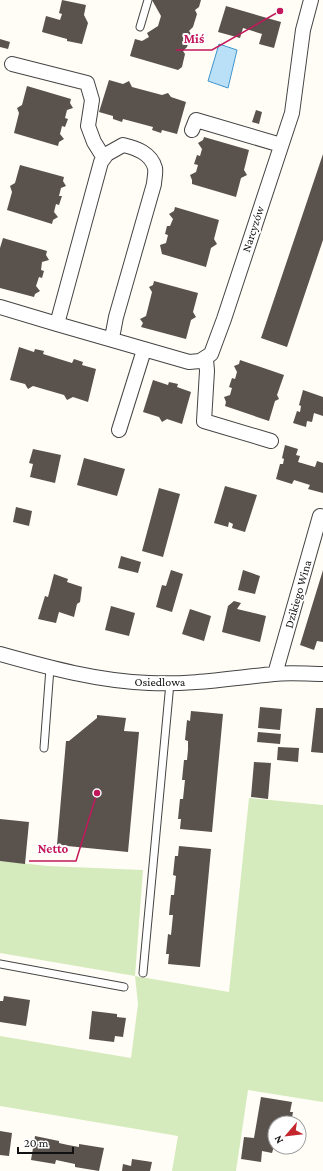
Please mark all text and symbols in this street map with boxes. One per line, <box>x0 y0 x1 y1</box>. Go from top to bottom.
callout: Miś <box>176 25 212 50</box>
text: Miś <box>184 31 205 46</box>
street label: Narcyzów <box>239 204 267 254</box>
street label: Dzikiego Wina <box>282 558 315 630</box>
street label: Osiedlowa <box>135 675 186 689</box>
callout: Netto <box>29 836 76 861</box>
text: Netto <box>38 841 69 856</box>
north arrow <box>267 1115 307 1155</box>
scale bar <box>18 1129 73 1155</box>
text: N <box>271 1133 285 1146</box>
text: 20 m <box>24 1136 49 1150</box>

